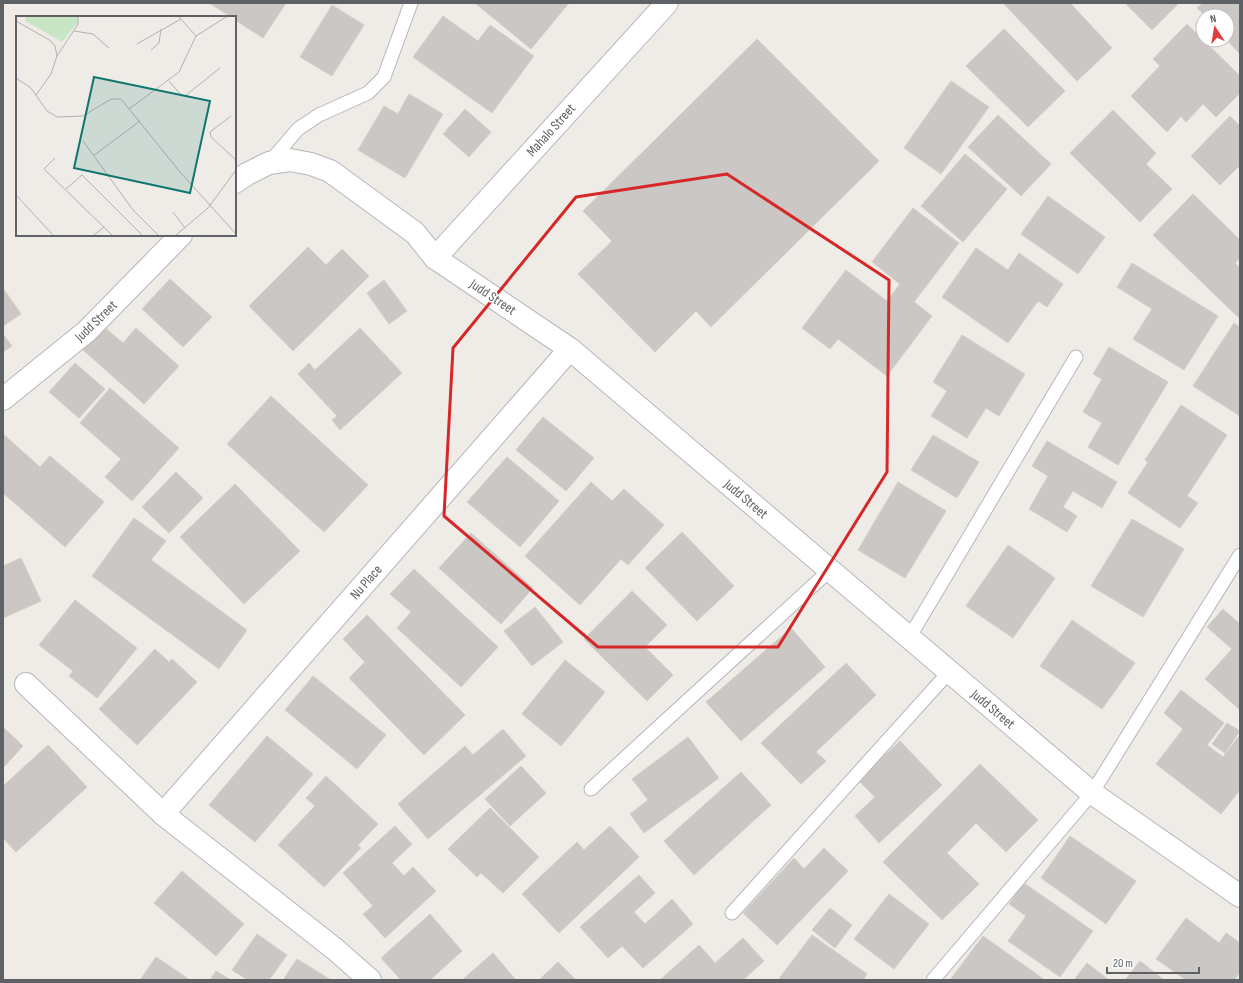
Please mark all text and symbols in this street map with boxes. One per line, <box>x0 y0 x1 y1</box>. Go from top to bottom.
north arrow <box>1195 8 1235 48</box>
text: N <box>1209 12 1217 26</box>
inset map <box>16 16 236 236</box>
street label: Mahalo Street <box>523 100 579 160</box>
street label: Judd Street <box>466 275 519 319</box>
street label: Judd Street <box>71 297 121 346</box>
street label: Judd Street <box>720 475 771 522</box>
street label: Nu Place <box>346 561 386 603</box>
street label: Judd Street <box>967 685 1018 732</box>
scale bar <box>1107 949 1199 975</box>
text: 20 m <box>1113 956 1133 971</box>

